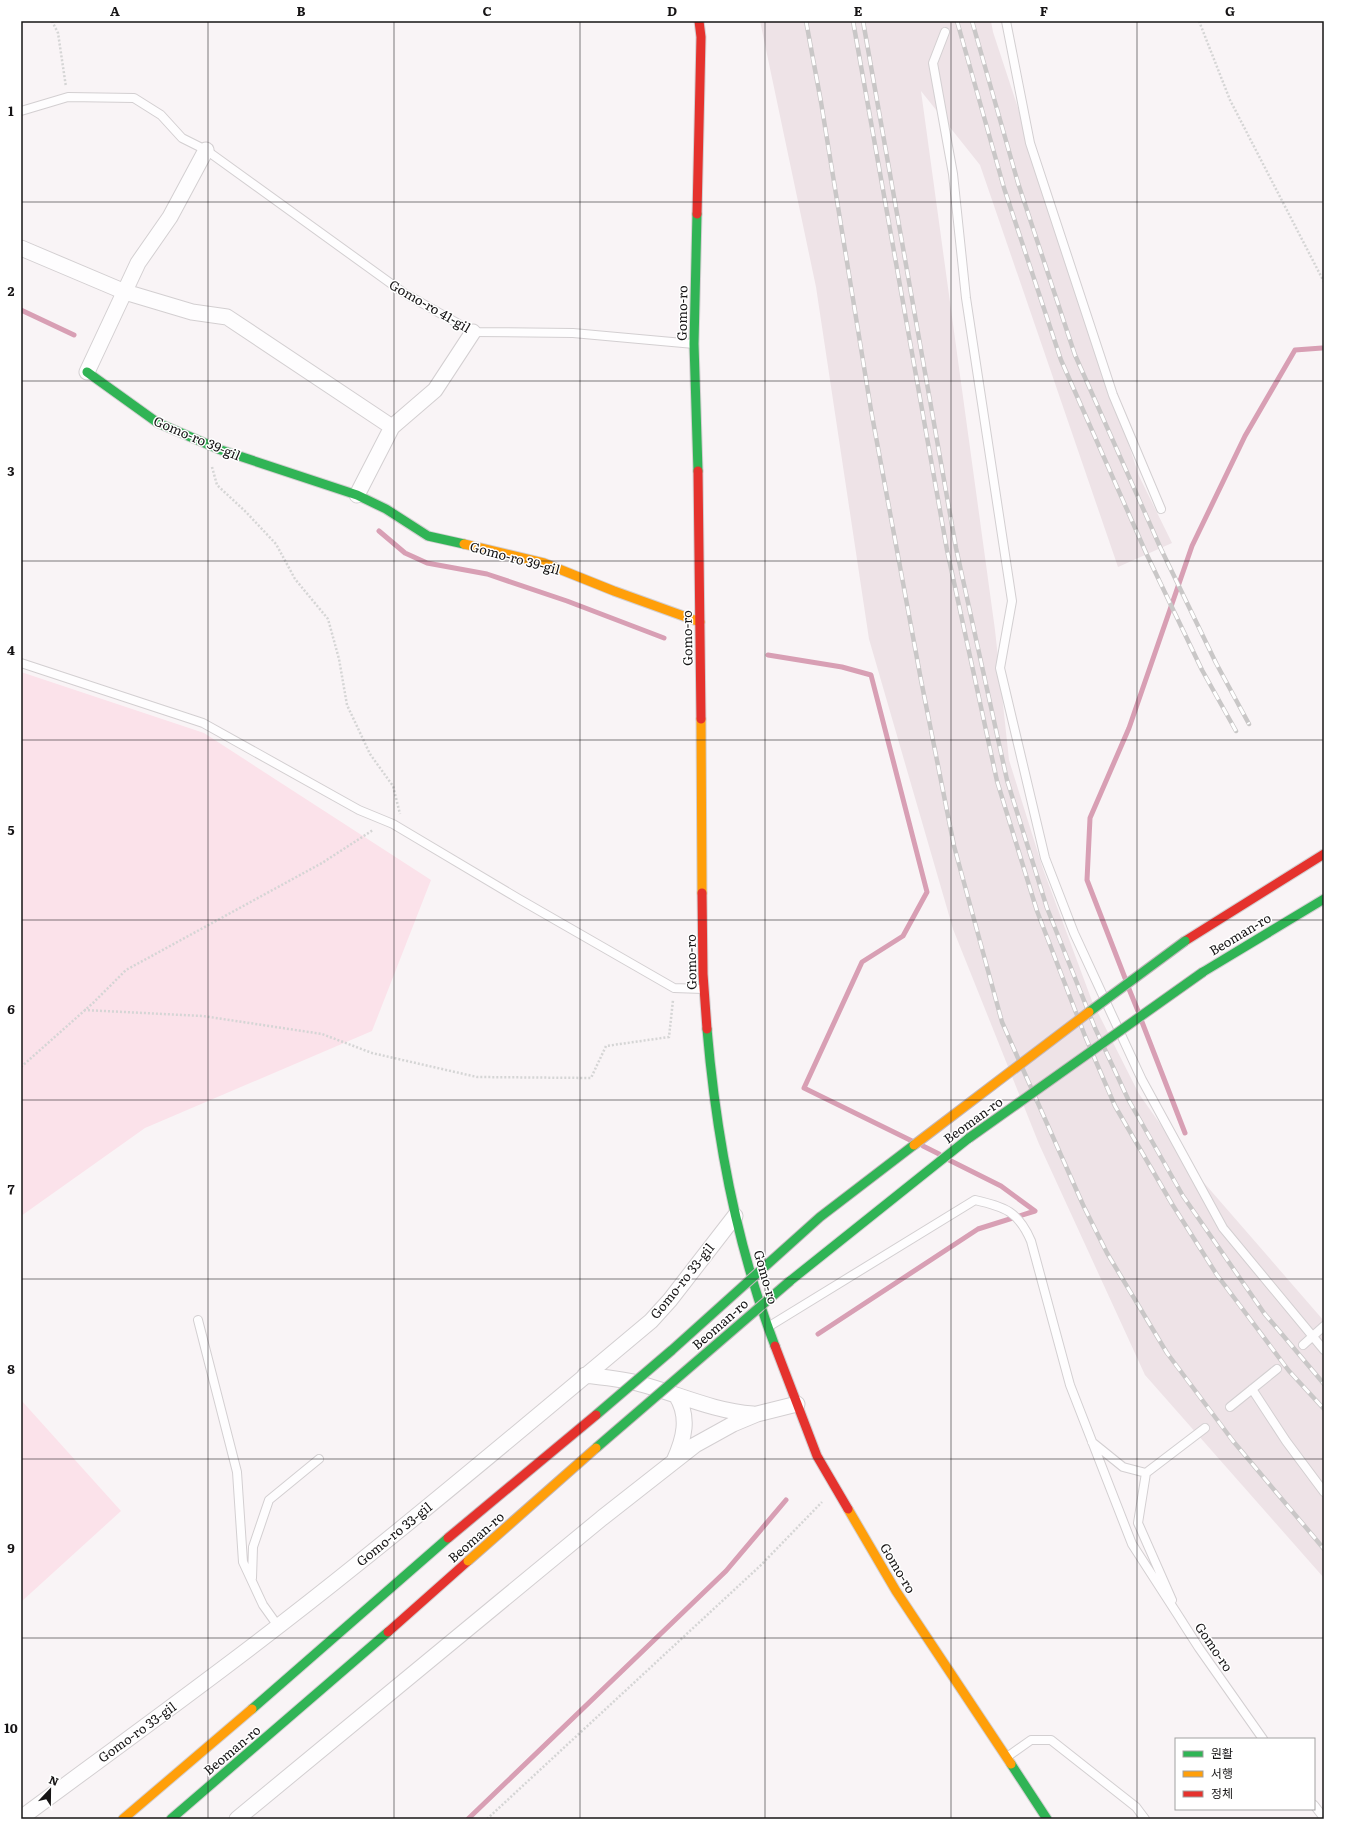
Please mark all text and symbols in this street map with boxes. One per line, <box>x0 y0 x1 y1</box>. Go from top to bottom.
text: A <box>110 1 120 20</box>
text: B <box>297 1 306 20</box>
text: C <box>482 1 492 20</box>
text: D <box>667 1 677 20</box>
text: E <box>854 1 863 20</box>
text: F <box>1040 1 1048 20</box>
text: G <box>1225 1 1235 20</box>
text: 1 <box>8 101 14 120</box>
street label: Gomo-ro 41-gil <box>386 275 475 337</box>
text: 2 <box>8 281 15 300</box>
street label: Gomo-ro <box>672 285 691 341</box>
street label: Gomo-ro 39-gil <box>151 411 244 465</box>
text: 3 <box>7 461 15 480</box>
street label: Gomo-ro 39-gil <box>468 536 563 579</box>
street label: Gomo-ro <box>677 610 696 666</box>
text: 4 <box>7 640 15 659</box>
text: 5 <box>7 820 15 839</box>
street label: Beoman-ro <box>1205 907 1275 960</box>
street label: Gomo-ro <box>681 934 700 990</box>
text: 6 <box>7 999 15 1018</box>
street label: Beoman-ro <box>939 1091 1007 1148</box>
text: 7 <box>7 1179 15 1198</box>
street label: Gomo-ro 33-gil <box>645 1238 718 1323</box>
street label: Gomo-ro <box>750 1248 783 1307</box>
street label: Beoman-ro <box>687 1294 752 1353</box>
text: 8 <box>7 1359 15 1378</box>
street label: Gomo-ro 33-gil <box>352 1497 436 1570</box>
street label: Beoman-ro <box>443 1507 508 1566</box>
text: 9 <box>7 1538 15 1557</box>
street label: Gomo-ro <box>876 1539 921 1597</box>
street label: Gomo-ro <box>1191 1618 1238 1675</box>
street label: Gomo-ro 33-gil <box>94 1696 180 1766</box>
text: 10 <box>4 1718 18 1737</box>
street label: Beoman-ro <box>199 1720 265 1779</box>
legend <box>1175 1738 1315 1810</box>
text: 원활 <box>1211 1744 1233 1762</box>
text: 서행 <box>1211 1764 1233 1782</box>
north arrow <box>30 1770 70 1810</box>
text: N <box>47 1771 61 1789</box>
text: 정체 <box>1211 1784 1233 1802</box>

